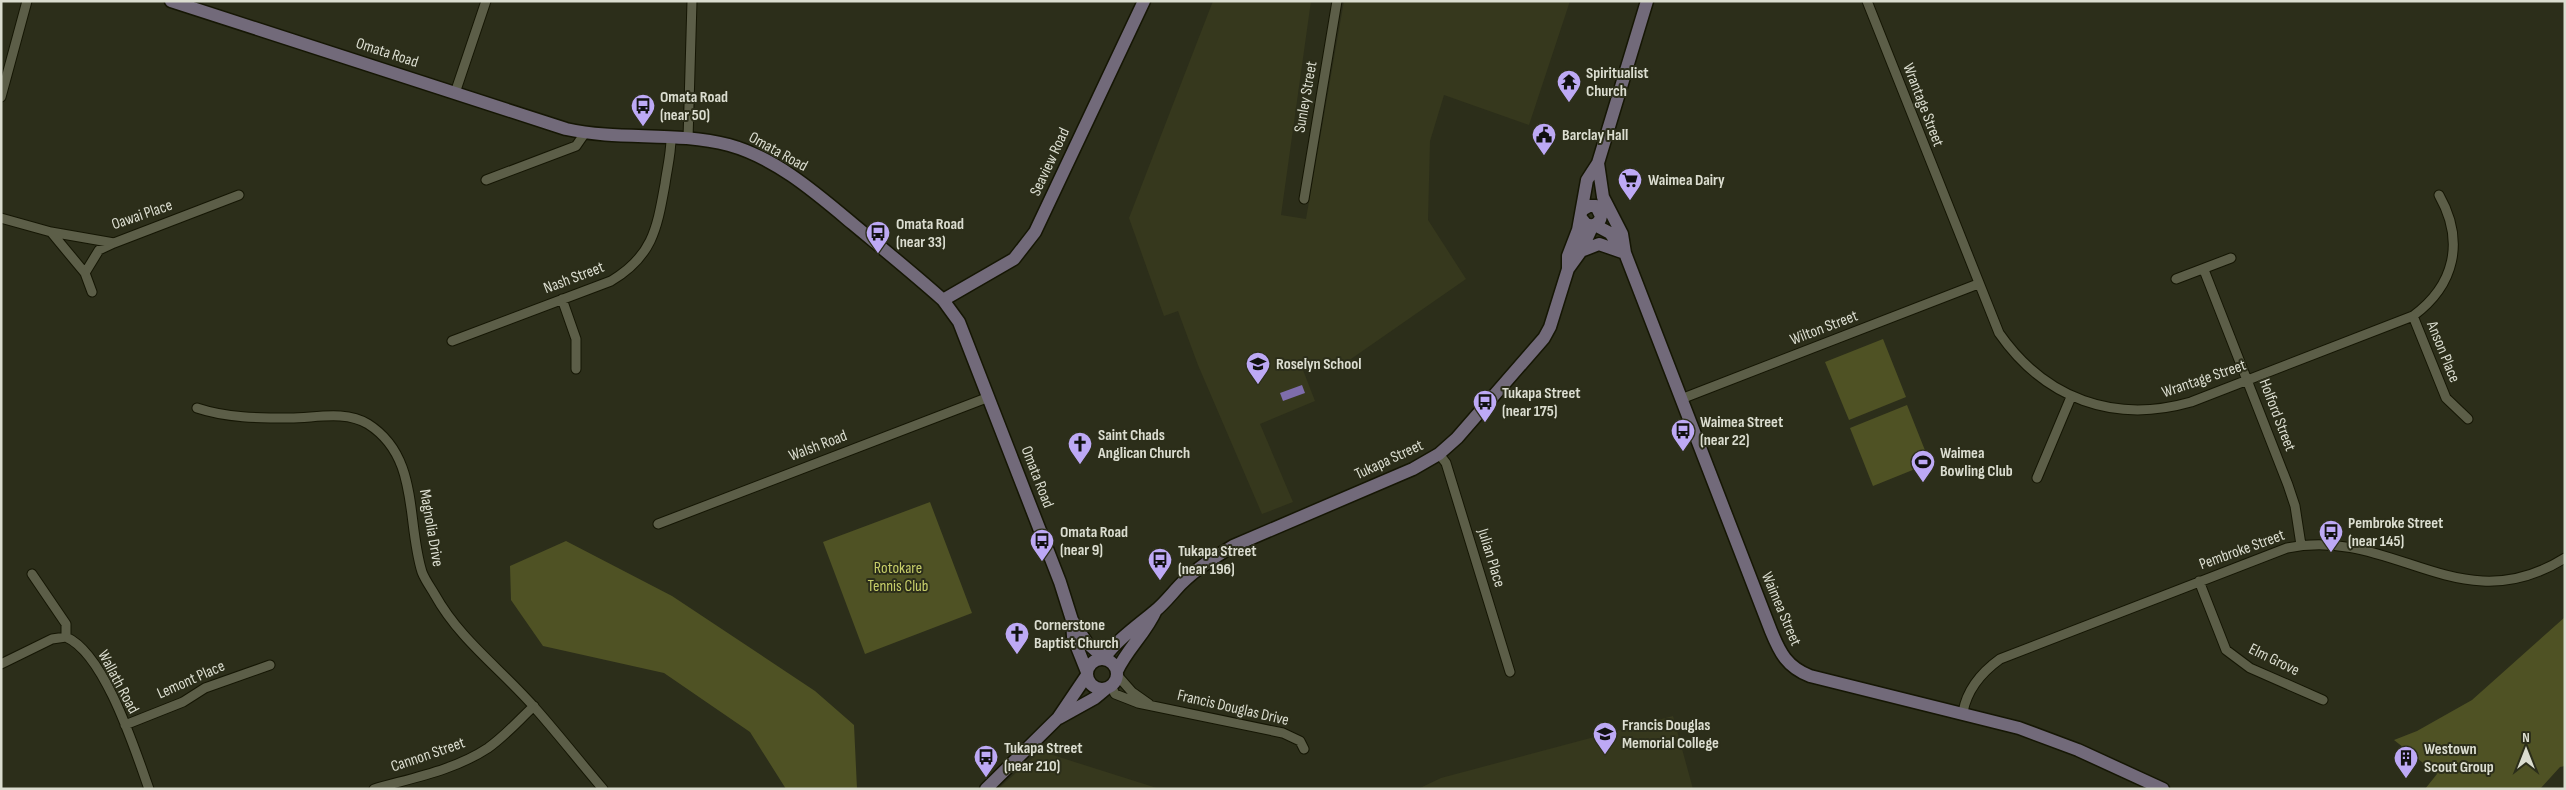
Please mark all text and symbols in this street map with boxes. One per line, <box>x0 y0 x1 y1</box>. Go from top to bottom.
street label: Omata Road <box>353 34 421 72</box>
street label: Sunley Street <box>1290 60 1322 134</box>
street label: Wrantage Street <box>1898 61 1948 149</box>
place label: Spiritualist Church <box>1586 64 1649 101</box>
temple icon: Spiritualist Church <box>1556 69 1582 103</box>
place label: Omata Road (near 50) <box>660 88 728 125</box>
bus stop icon: Omata Road (near 50) <box>630 93 656 127</box>
public building icon: Barclay Hall <box>1531 122 1557 156</box>
street label: Seaview Road <box>1026 125 1074 199</box>
place label: Barclay Hall <box>1562 126 1628 145</box>
street label: Omata Road <box>745 128 811 176</box>
supermarket icon: Waimea Dairy <box>1617 167 1643 201</box>
place label: Waimea Dairy <box>1648 171 1725 190</box>
street label: Oawai Place <box>109 196 175 234</box>
place label: Omata Road (near 33) <box>896 215 964 252</box>
bus stop icon: Omata Road (near 33) <box>865 220 891 254</box>
street label: Nash Street <box>541 258 607 298</box>
street label: Wilton Street <box>1787 306 1861 350</box>
street label: Anson Place <box>2422 318 2464 385</box>
school or university icon: Roselyn School <box>1245 351 1271 385</box>
place label: Roselyn School <box>1276 355 1361 374</box>
street label: Wrantage Street <box>2159 356 2249 402</box>
street label: Holford Street <box>2255 376 2300 454</box>
place label: Tukapa Street (near 175) <box>1502 384 1580 421</box>
bus stop icon: Tukapa Street (near 175) <box>1472 389 1498 423</box>
place label: Waimea Street (near 22) <box>1700 413 1783 450</box>
bus stop icon: Waimea Street (near 22) <box>1670 418 1696 452</box>
street label: Walsh Road <box>786 426 850 466</box>
place label: Saint Chads Anglican Church <box>1097 426 1190 463</box>
church icon: Saint Chads Anglican Church <box>1067 431 1093 465</box>
street label: Tukapa Street <box>1352 436 1426 484</box>
street label: Omata Road <box>1017 443 1057 511</box>
place label: Waimea Bowling Club <box>1940 444 2013 481</box>
sports icon: Waimea Bowling Club <box>1910 449 1936 483</box>
street label: Magnolia Drive <box>415 488 447 568</box>
place label: Pembroke Street (near 145) <box>2348 514 2443 551</box>
bus stop icon: Pembroke Street (near 145) <box>2318 519 2344 553</box>
place label: Omata Road (near 9) <box>1060 523 1128 560</box>
street label: Julian Place <box>1473 525 1509 590</box>
street label: Pembroke Street <box>2197 526 2287 574</box>
bus stop icon: Omata Road (near 9) <box>1029 528 1055 562</box>
place label: Tukapa Street (near 196) <box>1178 542 1256 579</box>
bus stop icon: Tukapa Street (near 196) <box>1147 547 1173 581</box>
park label: Rotokare Tennis Club <box>868 559 928 596</box>
street label: Waimea Street <box>1757 569 1805 649</box>
place label: Cornerstone Baptist Church <box>1034 616 1119 653</box>
church icon: Cornerstone Baptist Church <box>1004 621 1030 655</box>
street label: Elm Grove <box>2246 640 2302 680</box>
street label: Wallath Road <box>93 647 143 717</box>
street label: Lemont Place <box>154 657 228 703</box>
street label: Francis Douglas Drive <box>1175 686 1291 730</box>
place label: Francis Douglas Memorial College <box>1622 716 1719 753</box>
school or university icon: Francis Douglas Memorial College <box>1592 721 1618 755</box>
north arrow <box>2501 725 2551 775</box>
text: N <box>2522 729 2530 746</box>
street label: Cannon Street <box>388 733 468 777</box>
place label: Tukapa Street (near 210) <box>1004 739 1082 776</box>
place label: Westown Scout Group <box>2424 740 2494 777</box>
bus stop icon: Tukapa Street (near 210) <box>973 744 999 778</box>
building icon: Westown Scout Group <box>2393 745 2419 779</box>

